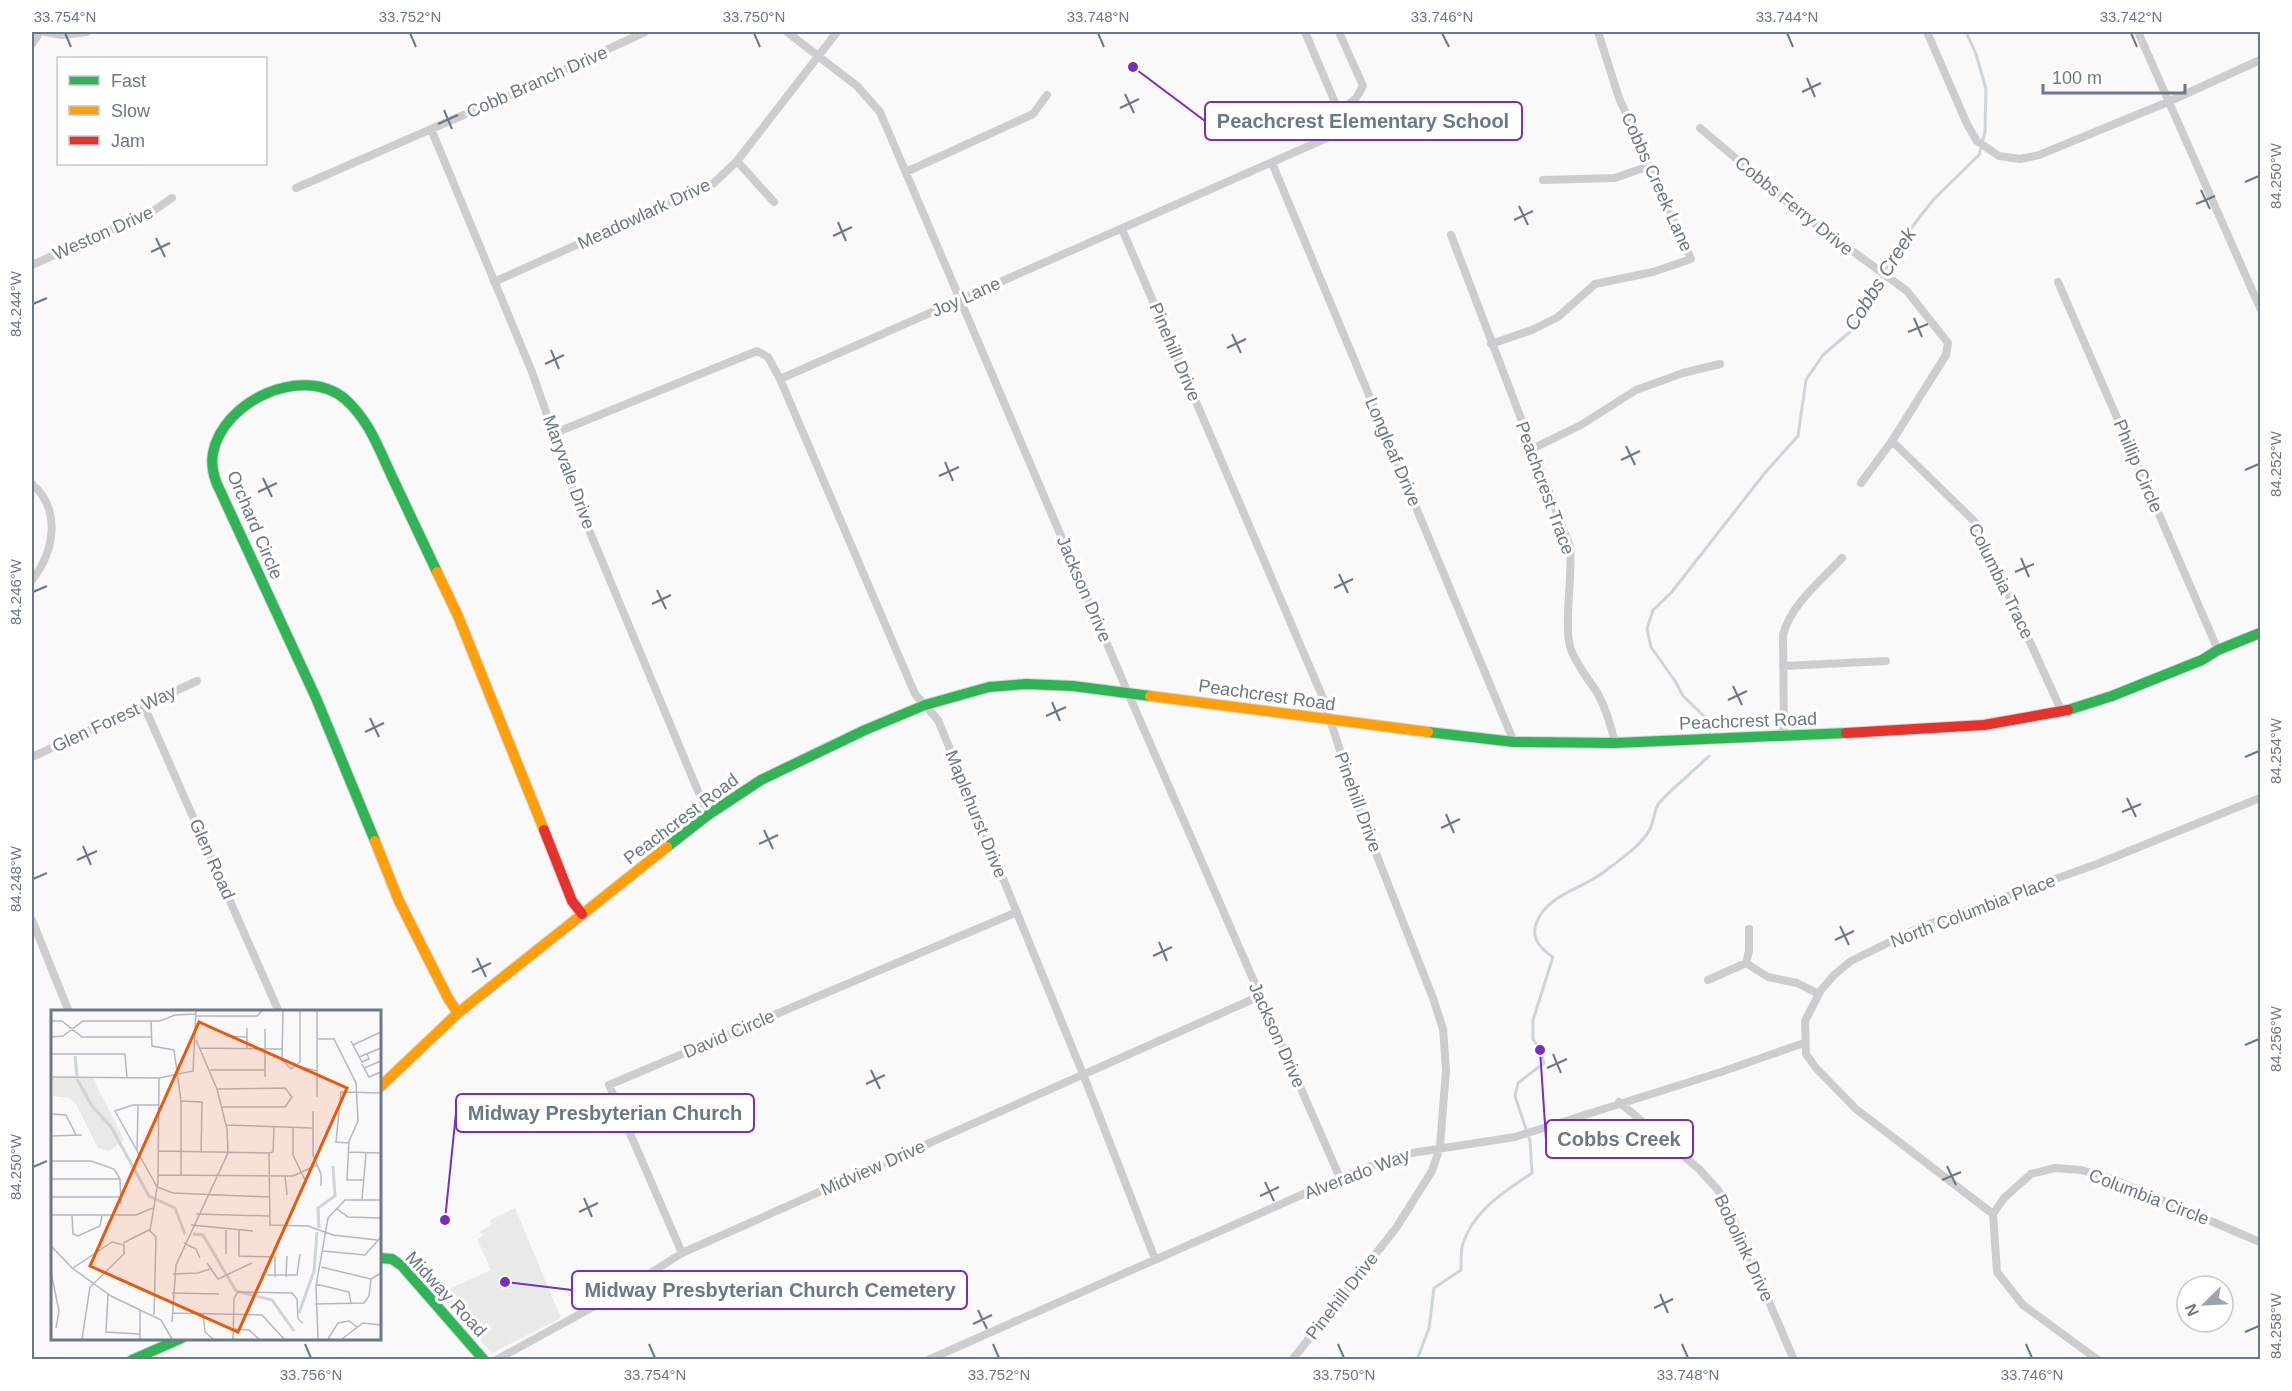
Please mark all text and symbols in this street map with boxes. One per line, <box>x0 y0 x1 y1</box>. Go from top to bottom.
text: 33.754°N <box>34 8 96 25</box>
text: 33.752°N <box>379 8 441 25</box>
text: 33.750°N <box>723 8 785 25</box>
text: 33.748°N <box>1067 8 1129 25</box>
text: 33.746°N <box>1411 8 1473 25</box>
text: 33.744°N <box>1756 8 1818 25</box>
text: 33.742°N <box>2100 8 2162 25</box>
street label: Cobb Branch Drive <box>463 42 611 122</box>
legend <box>57 57 267 165</box>
scale bar <box>2043 57 2186 95</box>
text: 100 m <box>2052 68 2102 88</box>
text: Fast <box>111 71 146 91</box>
text: Slow <box>111 101 151 121</box>
callout: Peachcrest Elementary School <box>1205 102 1522 140</box>
street label: Cobbs Creek Lane <box>1617 109 1697 255</box>
text: Peachcrest Elementary School <box>1217 110 1509 132</box>
text: Jam <box>111 131 145 151</box>
text: 84.250°W <box>2267 142 2284 209</box>
street label: Cobbs Ferry Drive <box>1731 152 1857 260</box>
street label: Meadowlark Drive <box>574 174 714 254</box>
street label: Weston Drive <box>50 202 156 264</box>
water label: Cobbs Creek <box>1840 223 1921 334</box>
text: 84.244°W <box>7 270 24 337</box>
street label: Joy Lane <box>929 273 1003 321</box>
street label: Pinehill Drive <box>1145 300 1205 404</box>
street label: Longleaf Drive <box>1361 395 1425 509</box>
street label: Maryvale Drive <box>539 412 599 532</box>
street label: Phillip Circle <box>2109 417 2167 515</box>
street label: Peachcrest Trace <box>1512 419 1578 557</box>
text: 84.252°W <box>2267 430 2284 497</box>
street label: Orchard Circle <box>223 468 287 582</box>
street label: Columbia Trace <box>1964 520 2038 642</box>
street label: Jackson Drive <box>1053 533 1115 645</box>
text: 84.246°W <box>7 558 24 625</box>
street label: Peachcrest Road <box>1197 675 1337 715</box>
street label: Glen Forest Way <box>49 682 179 756</box>
street label: Peachcrest Road <box>1679 709 1817 733</box>
text: 84.254°W <box>2267 717 2284 784</box>
street label: Maplehurst Drive <box>941 747 1011 881</box>
street label: Pinehill Drive <box>1331 749 1385 855</box>
street label: Peachcrest Road <box>620 769 742 869</box>
street label: Glen Road <box>185 816 239 902</box>
text: 84.248°W <box>7 845 24 912</box>
street label: North Columbia Place <box>1888 870 2058 952</box>
street label: Jackson Drive <box>1245 979 1309 1091</box>
text: 84.256°W <box>2267 1005 2284 1072</box>
street label: David Circle <box>680 1006 778 1062</box>
inset map <box>51 1010 381 1340</box>
callout: Midway Presbyterian Church <box>456 1094 754 1132</box>
text: Midway Presbyterian Church <box>468 1102 742 1124</box>
callout: Cobbs Creek <box>1546 1120 1693 1158</box>
text: Cobbs Creek <box>1557 1128 1682 1150</box>
text: 84.250°W <box>7 1133 24 1200</box>
street label: Midview Drive <box>818 1136 928 1200</box>
street label: Alverado Way <box>1301 1145 1413 1203</box>
street label: Columbia Circle <box>2086 1165 2212 1229</box>
street label: Bobolink Drive <box>1710 1191 1778 1305</box>
street label: Midway Road <box>402 1247 490 1341</box>
street label: Pinehill Drive <box>1302 1248 1382 1344</box>
callout: Midway Presbyterian Church Cemetery <box>572 1271 967 1309</box>
north arrow <box>2175 1274 2235 1334</box>
text: Midway Presbyterian Church Cemetery <box>584 1279 956 1301</box>
text: 84.258°W <box>2267 1292 2284 1359</box>
text: N <box>2182 1301 2202 1319</box>
text: 33.756°N <box>280 1366 342 1383</box>
text: 33.754°N <box>624 1366 686 1383</box>
text: 33.752°N <box>968 1366 1030 1383</box>
text: 33.750°N <box>1313 1366 1375 1383</box>
text: 33.748°N <box>1657 1366 1719 1383</box>
text: 33.746°N <box>2001 1366 2063 1383</box>

